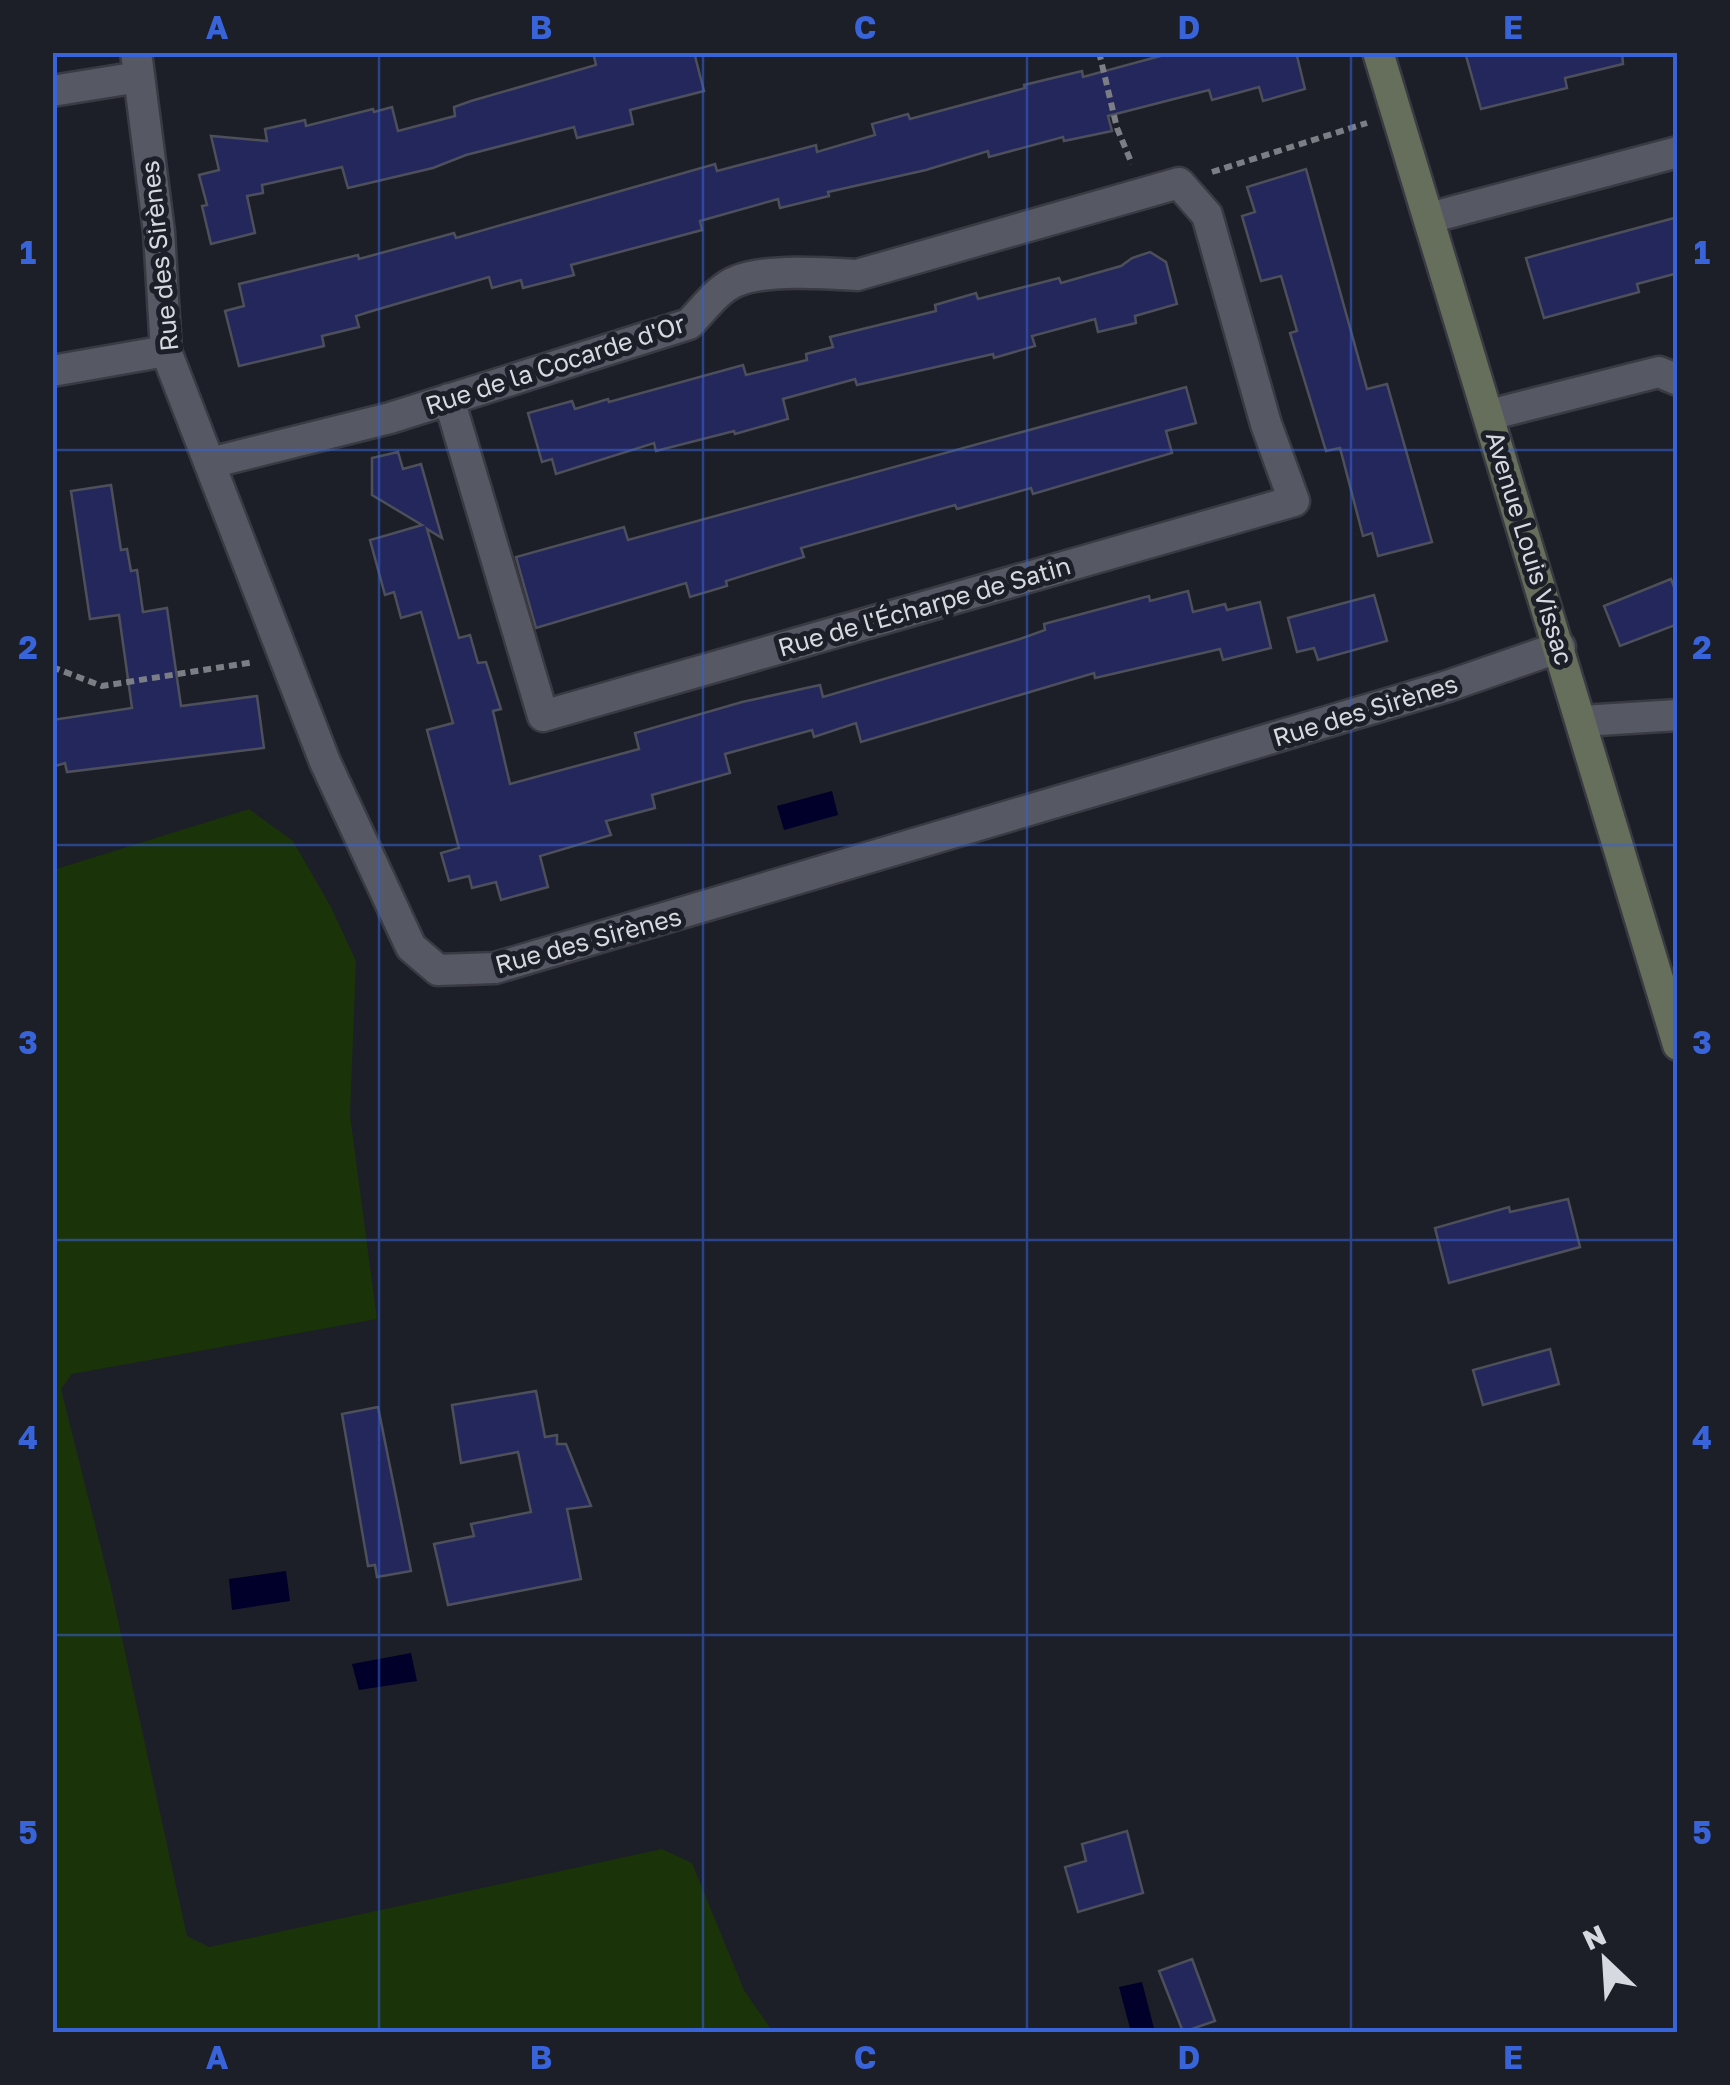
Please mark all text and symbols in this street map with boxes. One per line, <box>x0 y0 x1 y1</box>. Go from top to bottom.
text: A <box>206 8 229 46</box>
text: B <box>530 8 552 46</box>
text: C <box>854 8 876 46</box>
text: D <box>1178 8 1200 46</box>
text: E <box>1503 8 1523 46</box>
street label: Rue des Sirènes <box>134 159 184 353</box>
text: 1 <box>20 233 36 271</box>
text: 1 <box>1694 233 1710 271</box>
street label: Rue de la Cocarde d'Or <box>421 307 689 421</box>
street label: Avenue Louis Vissac <box>1480 428 1580 668</box>
street label: Rue de l'Écharpe de Satin <box>774 549 1074 663</box>
text: 2 <box>18 628 38 666</box>
text: 2 <box>1692 628 1712 666</box>
street label: Rue des Sirènes <box>1269 667 1461 753</box>
street label: Rue des Sirènes <box>491 900 685 980</box>
text: 3 <box>18 1023 38 1061</box>
text: 3 <box>1692 1023 1712 1061</box>
text: 4 <box>18 1418 38 1456</box>
text: 4 <box>1692 1418 1712 1456</box>
text: 5 <box>18 1813 38 1851</box>
text: 5 <box>1692 1813 1712 1851</box>
north arrow <box>1555 1910 1655 2010</box>
text: N <box>1578 1917 1611 1956</box>
text: A <box>206 2038 229 2076</box>
text: B <box>530 2038 552 2076</box>
text: C <box>854 2038 876 2076</box>
text: D <box>1178 2038 1200 2076</box>
text: E <box>1503 2038 1523 2076</box>

